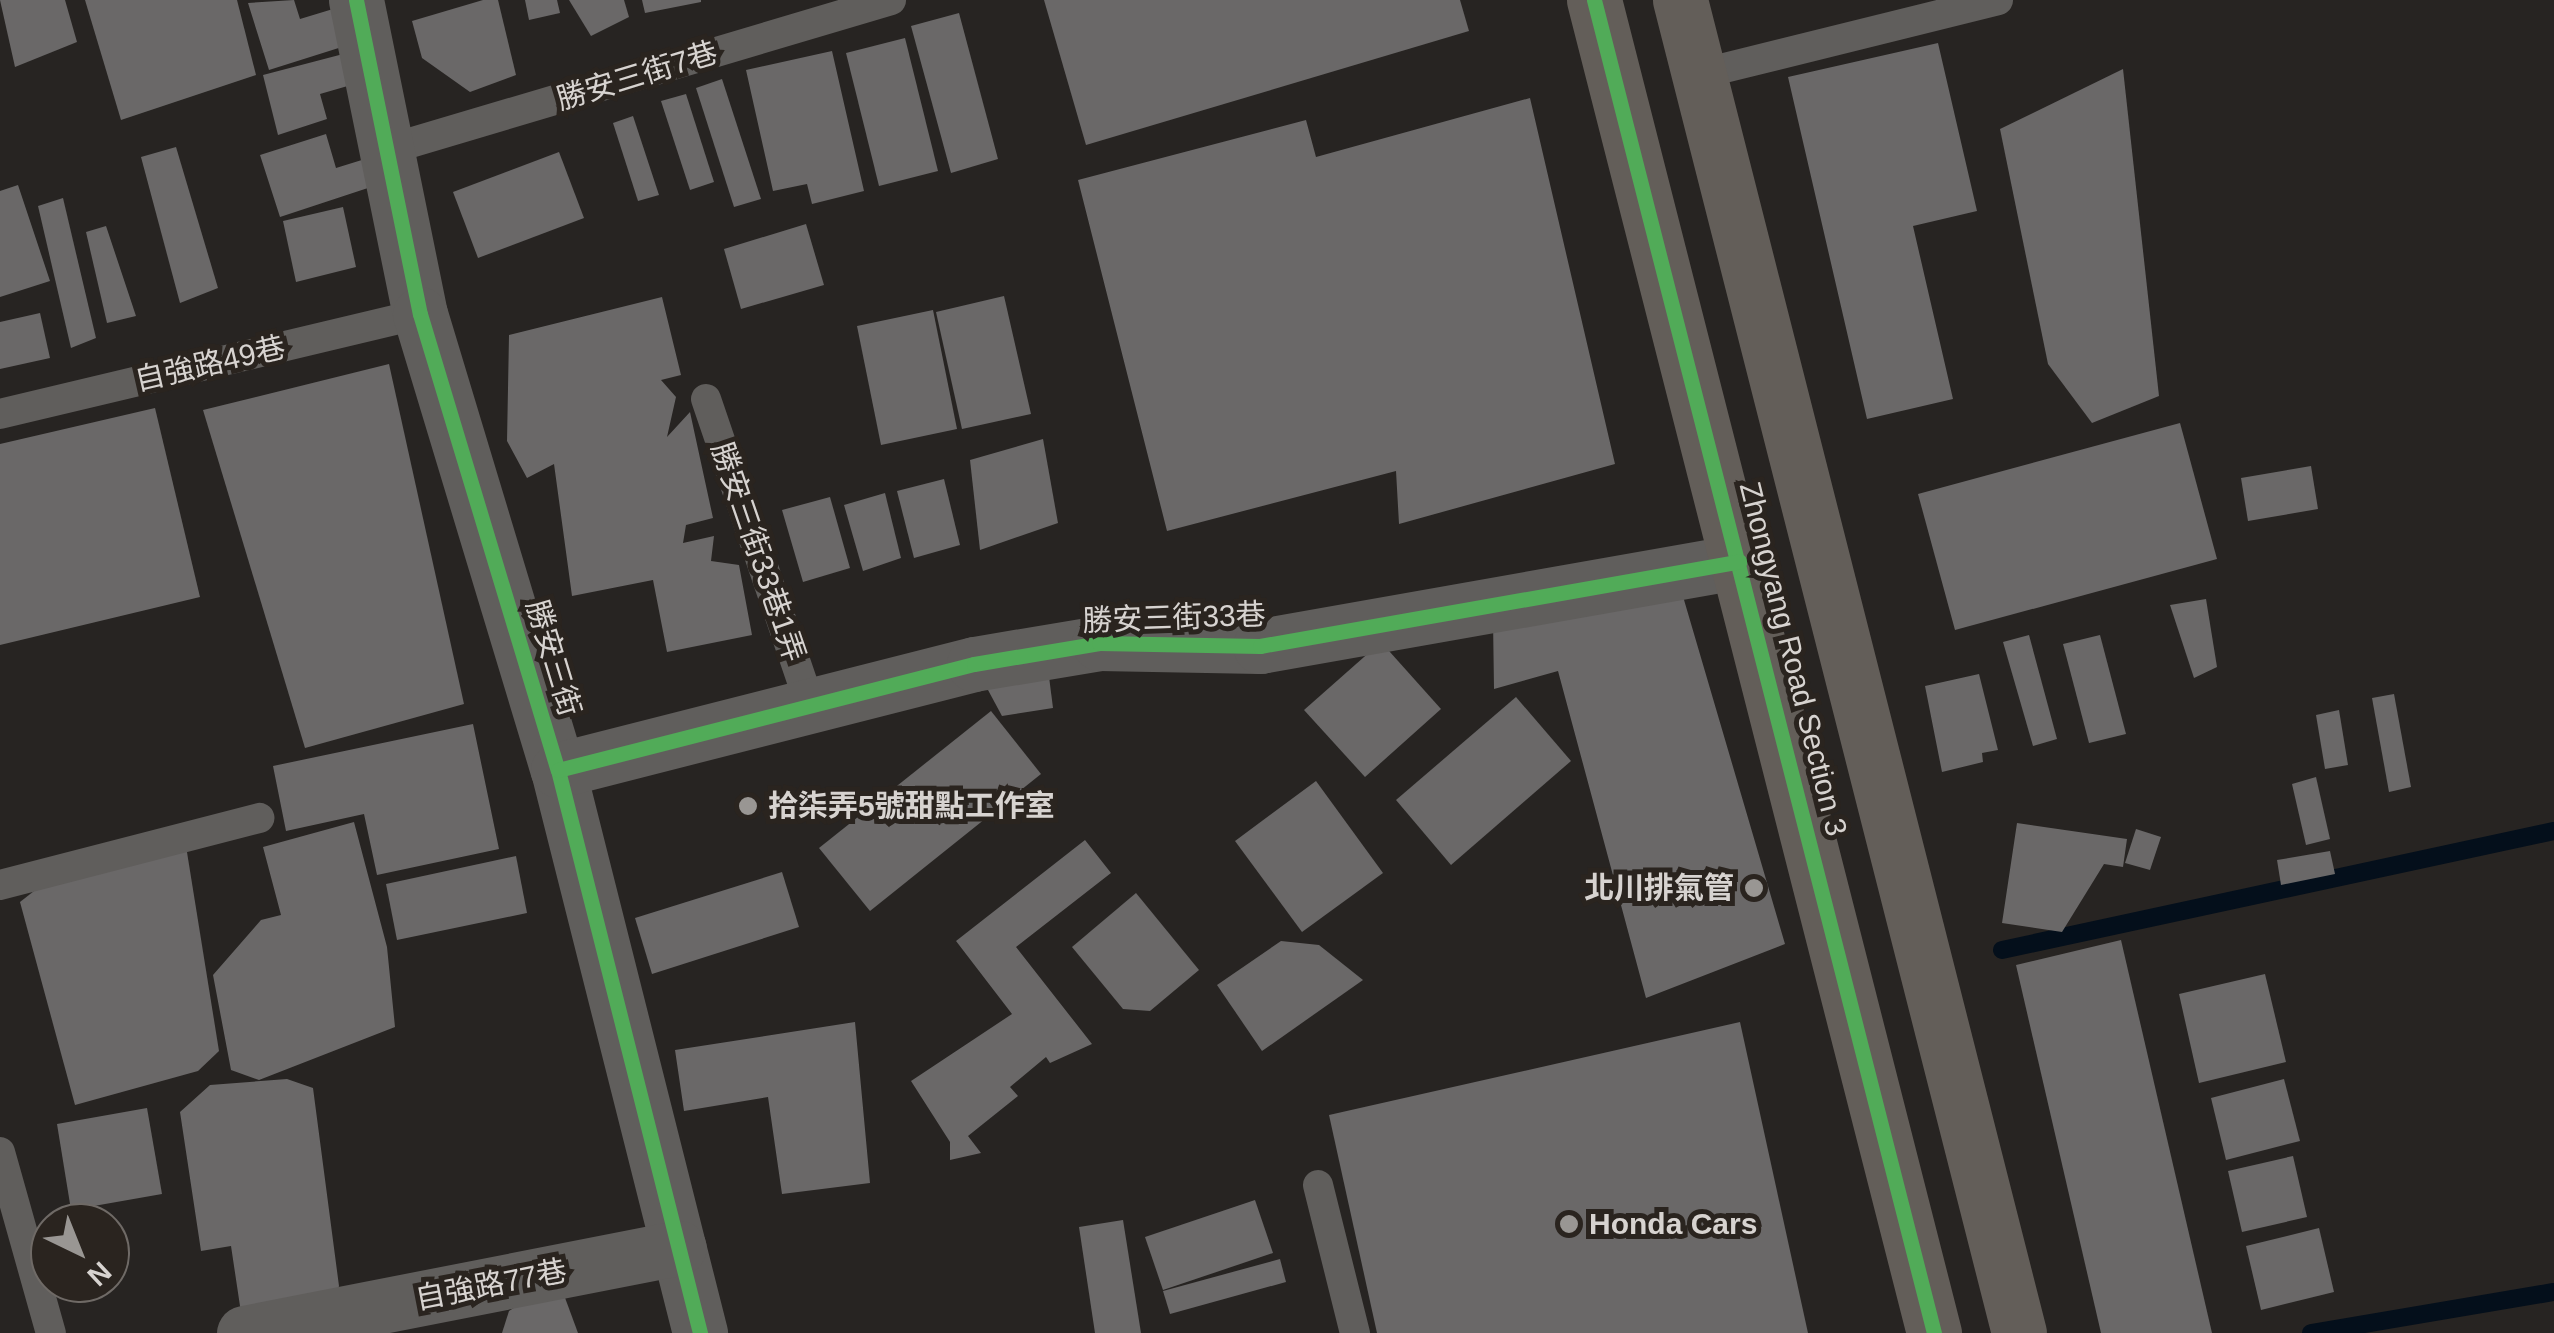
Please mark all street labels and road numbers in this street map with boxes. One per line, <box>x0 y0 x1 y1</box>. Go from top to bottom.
street label: 勝安三街7巷 <box>552 34 722 118</box>
street label: 自強路49巷 <box>131 329 289 399</box>
street label: 勝安三街33巷1弄 <box>704 437 812 667</box>
street label: Zhongyang Road Section 3 <box>1732 478 1854 840</box>
street label: 勝安三街 <box>518 595 588 721</box>
street label: 勝安三街33巷 <box>1082 597 1266 639</box>
street label: 自強路77巷 <box>412 1253 570 1317</box>

